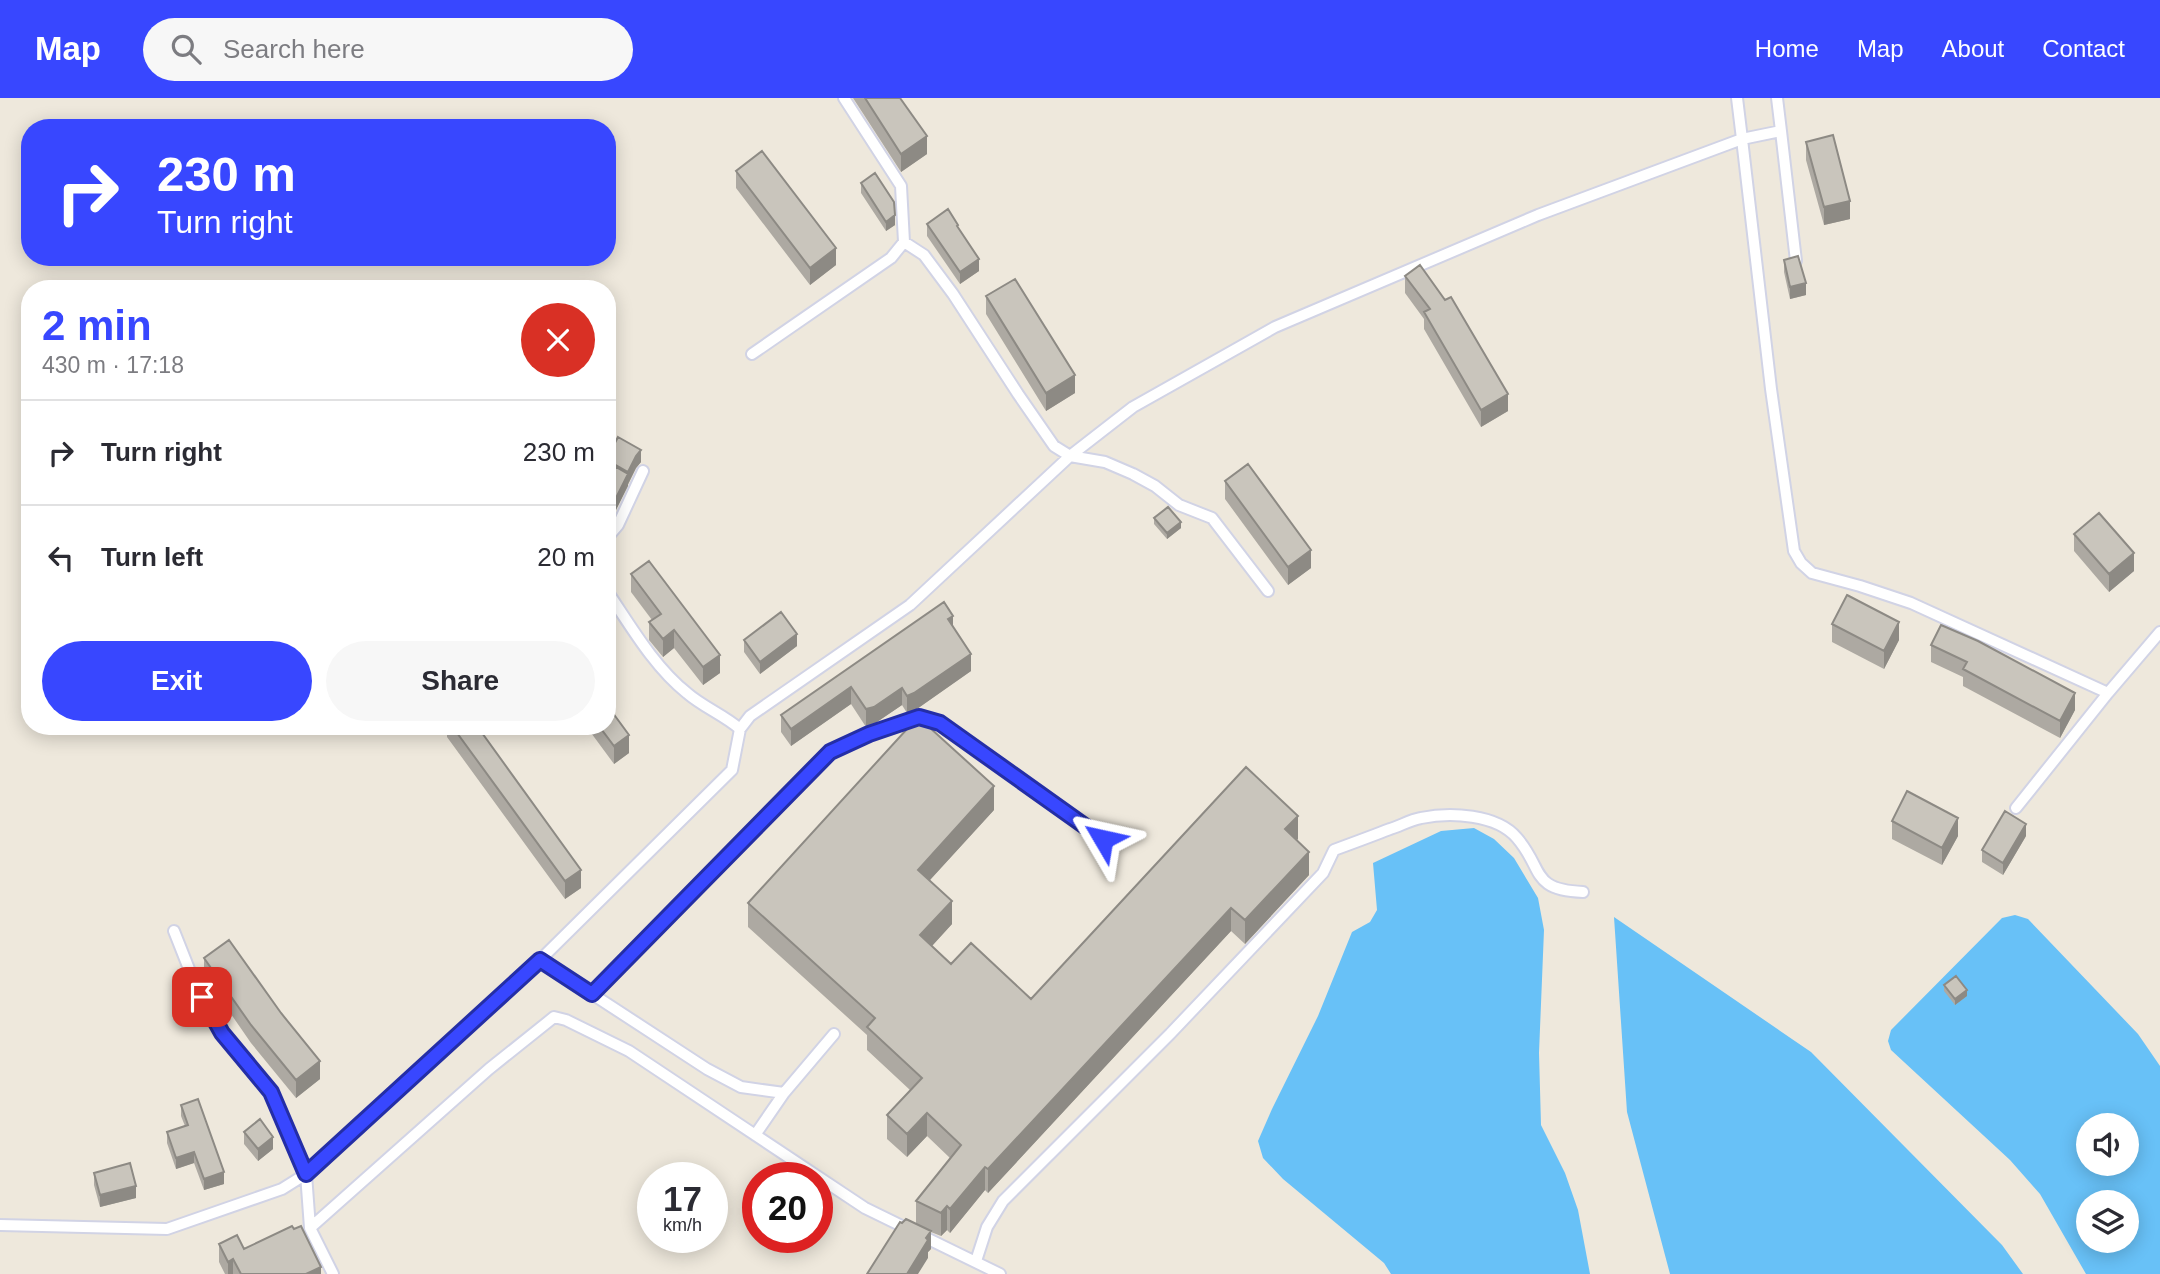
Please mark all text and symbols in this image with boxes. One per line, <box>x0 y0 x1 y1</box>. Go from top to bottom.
search box <box>143 18 633 81</box>
text: Map <box>35 30 101 67</box>
icon: search <box>167 30 205 68</box>
text: Search here <box>223 34 365 64</box>
text: Home <box>1755 35 1819 62</box>
text: Map <box>1857 35 1904 62</box>
text: About <box>1942 35 2004 62</box>
text: Contact <box>2042 35 2125 62</box>
icon: right <box>42 147 133 238</box>
text: 230 m <box>157 147 296 201</box>
text: Turn right <box>157 204 293 240</box>
text: 2 min <box>42 302 152 349</box>
button: close <box>521 303 595 377</box>
text: 430 m · 17:18 <box>42 352 184 378</box>
icon: right <box>42 434 80 472</box>
text: Turn right <box>101 437 222 467</box>
text: 230 m <box>523 437 595 467</box>
icon: left <box>42 539 80 577</box>
text: Turn left <box>101 542 203 572</box>
text: 20 m <box>537 542 595 572</box>
button: Exit <box>42 641 312 721</box>
button: Share <box>326 641 595 721</box>
position arrow <box>1066 802 1140 876</box>
pin <box>172 967 232 1027</box>
icon: arrive <box>183 978 221 1016</box>
map controls <box>2076 1113 2139 1253</box>
button: sound <box>2076 1113 2139 1176</box>
speed limit sign: 20 <box>742 1162 833 1253</box>
text: 17 <box>663 1179 702 1218</box>
button: layers <box>2076 1190 2139 1253</box>
text: km/h <box>663 1215 702 1235</box>

